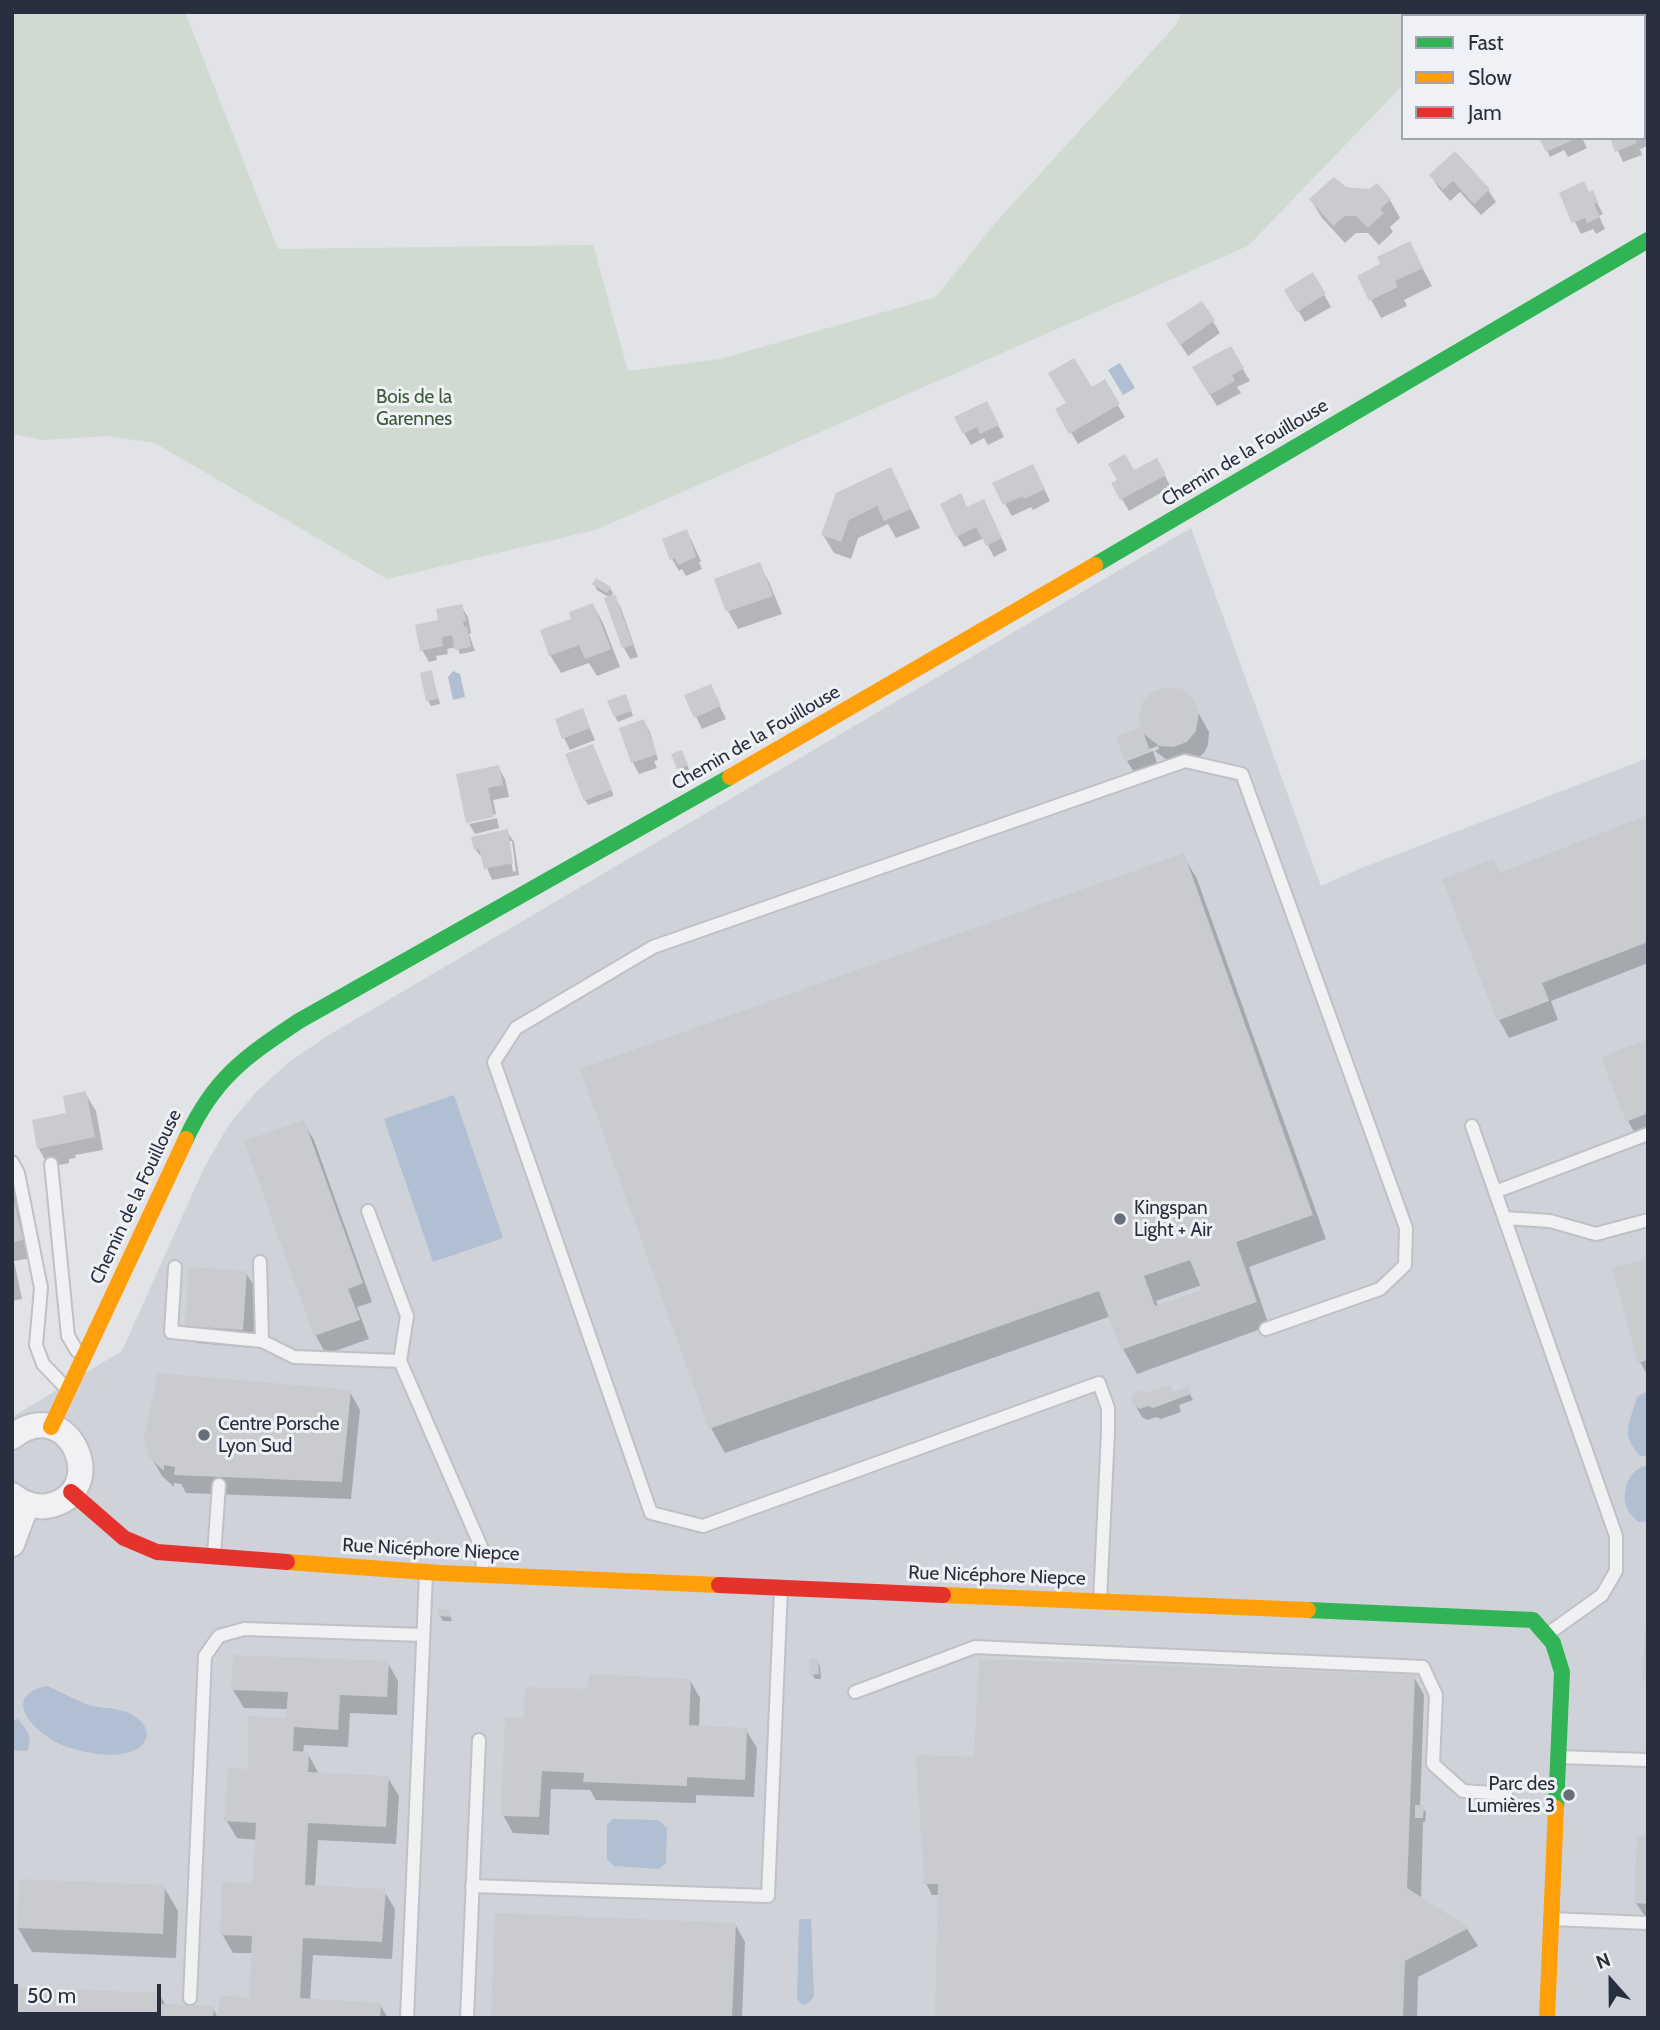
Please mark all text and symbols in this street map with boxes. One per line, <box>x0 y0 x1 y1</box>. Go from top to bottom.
legend <box>1401 14 1646 140</box>
text: Fast <box>1468 30 1504 55</box>
text: Slow <box>1468 65 1512 90</box>
text: Jam <box>1468 100 1502 125</box>
park label: Bois de la Garennes <box>376 386 452 430</box>
street label: Chemin de la Fouillouse <box>1158 394 1332 512</box>
street label: Chemin de la Fouillouse <box>668 681 844 795</box>
street label: Chemin de la Fouillouse <box>85 1106 187 1288</box>
place label: Kingspan Light + Air <box>1134 1197 1212 1241</box>
marker: Kingspan Light + Air <box>1112 1211 1128 1227</box>
place label: Centre Porsche Lyon Sud <box>218 1413 339 1457</box>
marker: Centre Porsche Lyon Sud <box>196 1427 212 1443</box>
street label: Rue Nicéphore Niepce <box>342 1534 520 1566</box>
street label: Rue Nicéphore Niepce <box>908 1562 1086 1590</box>
place label: Parc des Lumières 3 <box>1467 1773 1555 1817</box>
marker: Parc des Lumières 3 <box>1561 1787 1577 1803</box>
north arrow <box>1576 1946 1646 2016</box>
text: N <box>1593 1948 1614 1974</box>
scale bar <box>18 1970 164 2014</box>
text: 50 m <box>27 1983 76 2008</box>

